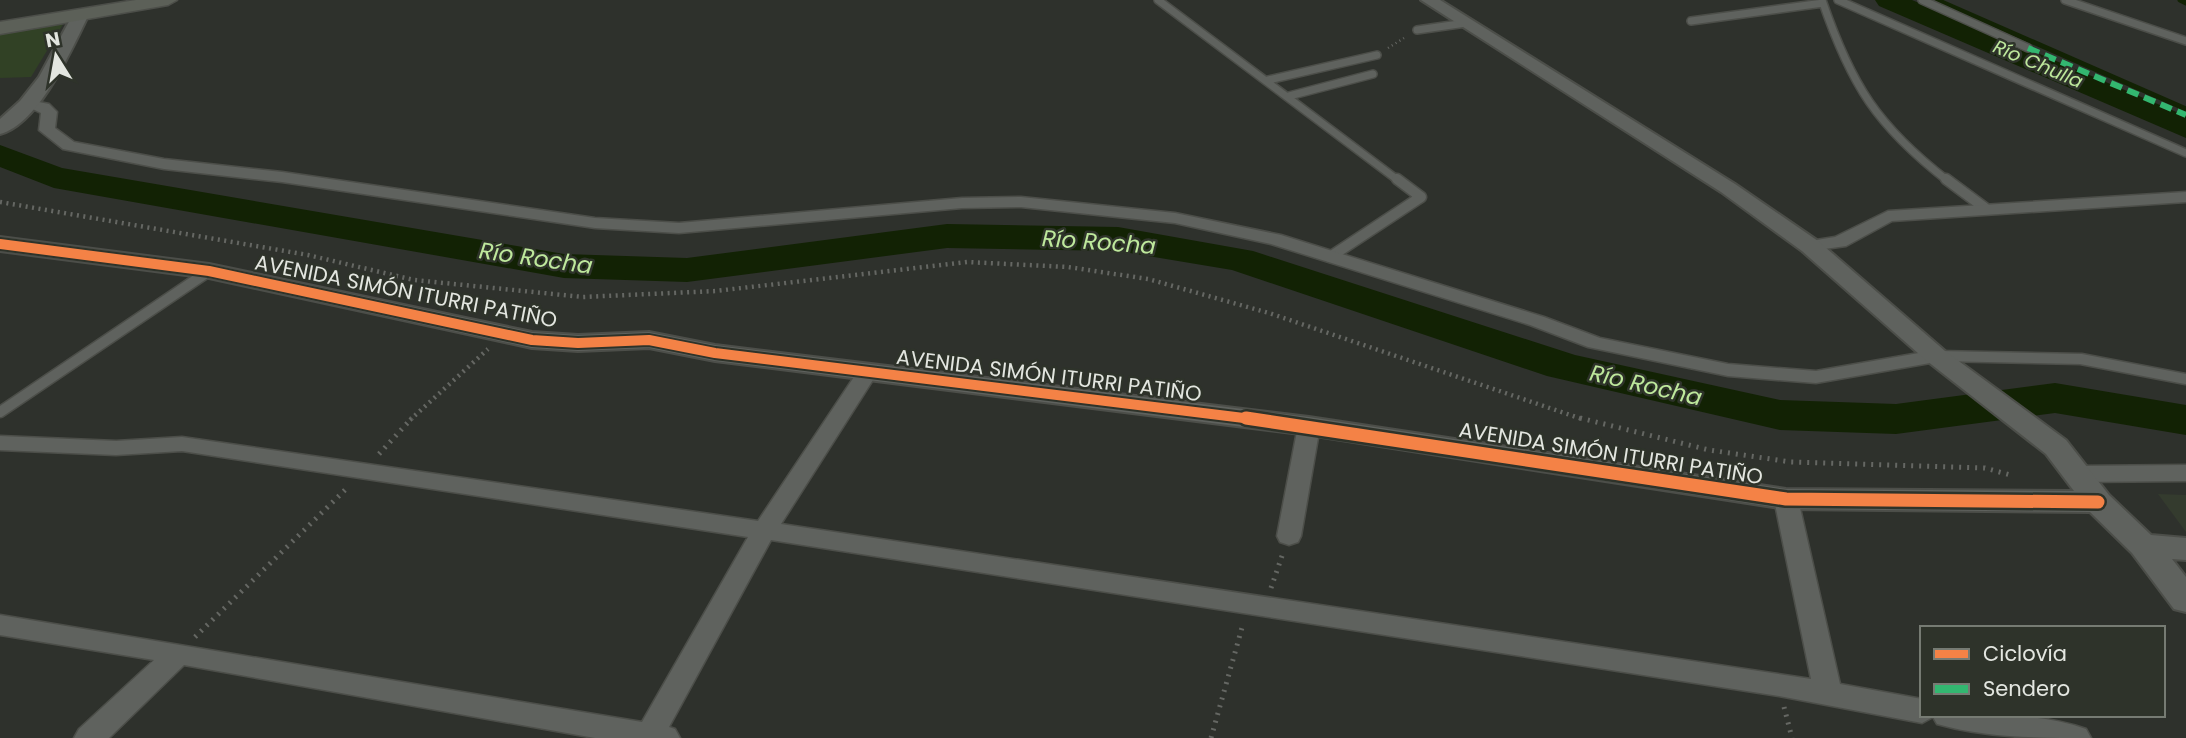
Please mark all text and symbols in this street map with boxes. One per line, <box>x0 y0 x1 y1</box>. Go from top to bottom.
north arrow <box>21 21 91 91</box>
text: N <box>43 25 62 54</box>
water label: Río Chulla <box>1989 33 2087 95</box>
water label: Río Rocha <box>1041 222 1157 262</box>
water label: Río Rocha <box>477 234 595 282</box>
street label: AVENIDA SIMÓN ITURRI PATIÑO <box>252 247 560 335</box>
street label: AVENIDA SIMÓN ITURRI PATIÑO <box>895 342 1203 408</box>
water label: Río Rocha <box>1587 357 1705 413</box>
street label: AVENIDA SIMÓN ITURRI PATIÑO <box>1457 415 1765 491</box>
legend <box>1920 626 2165 717</box>
text: Ciclovía <box>1983 639 2067 668</box>
text: Sendero <box>1983 674 2070 703</box>

